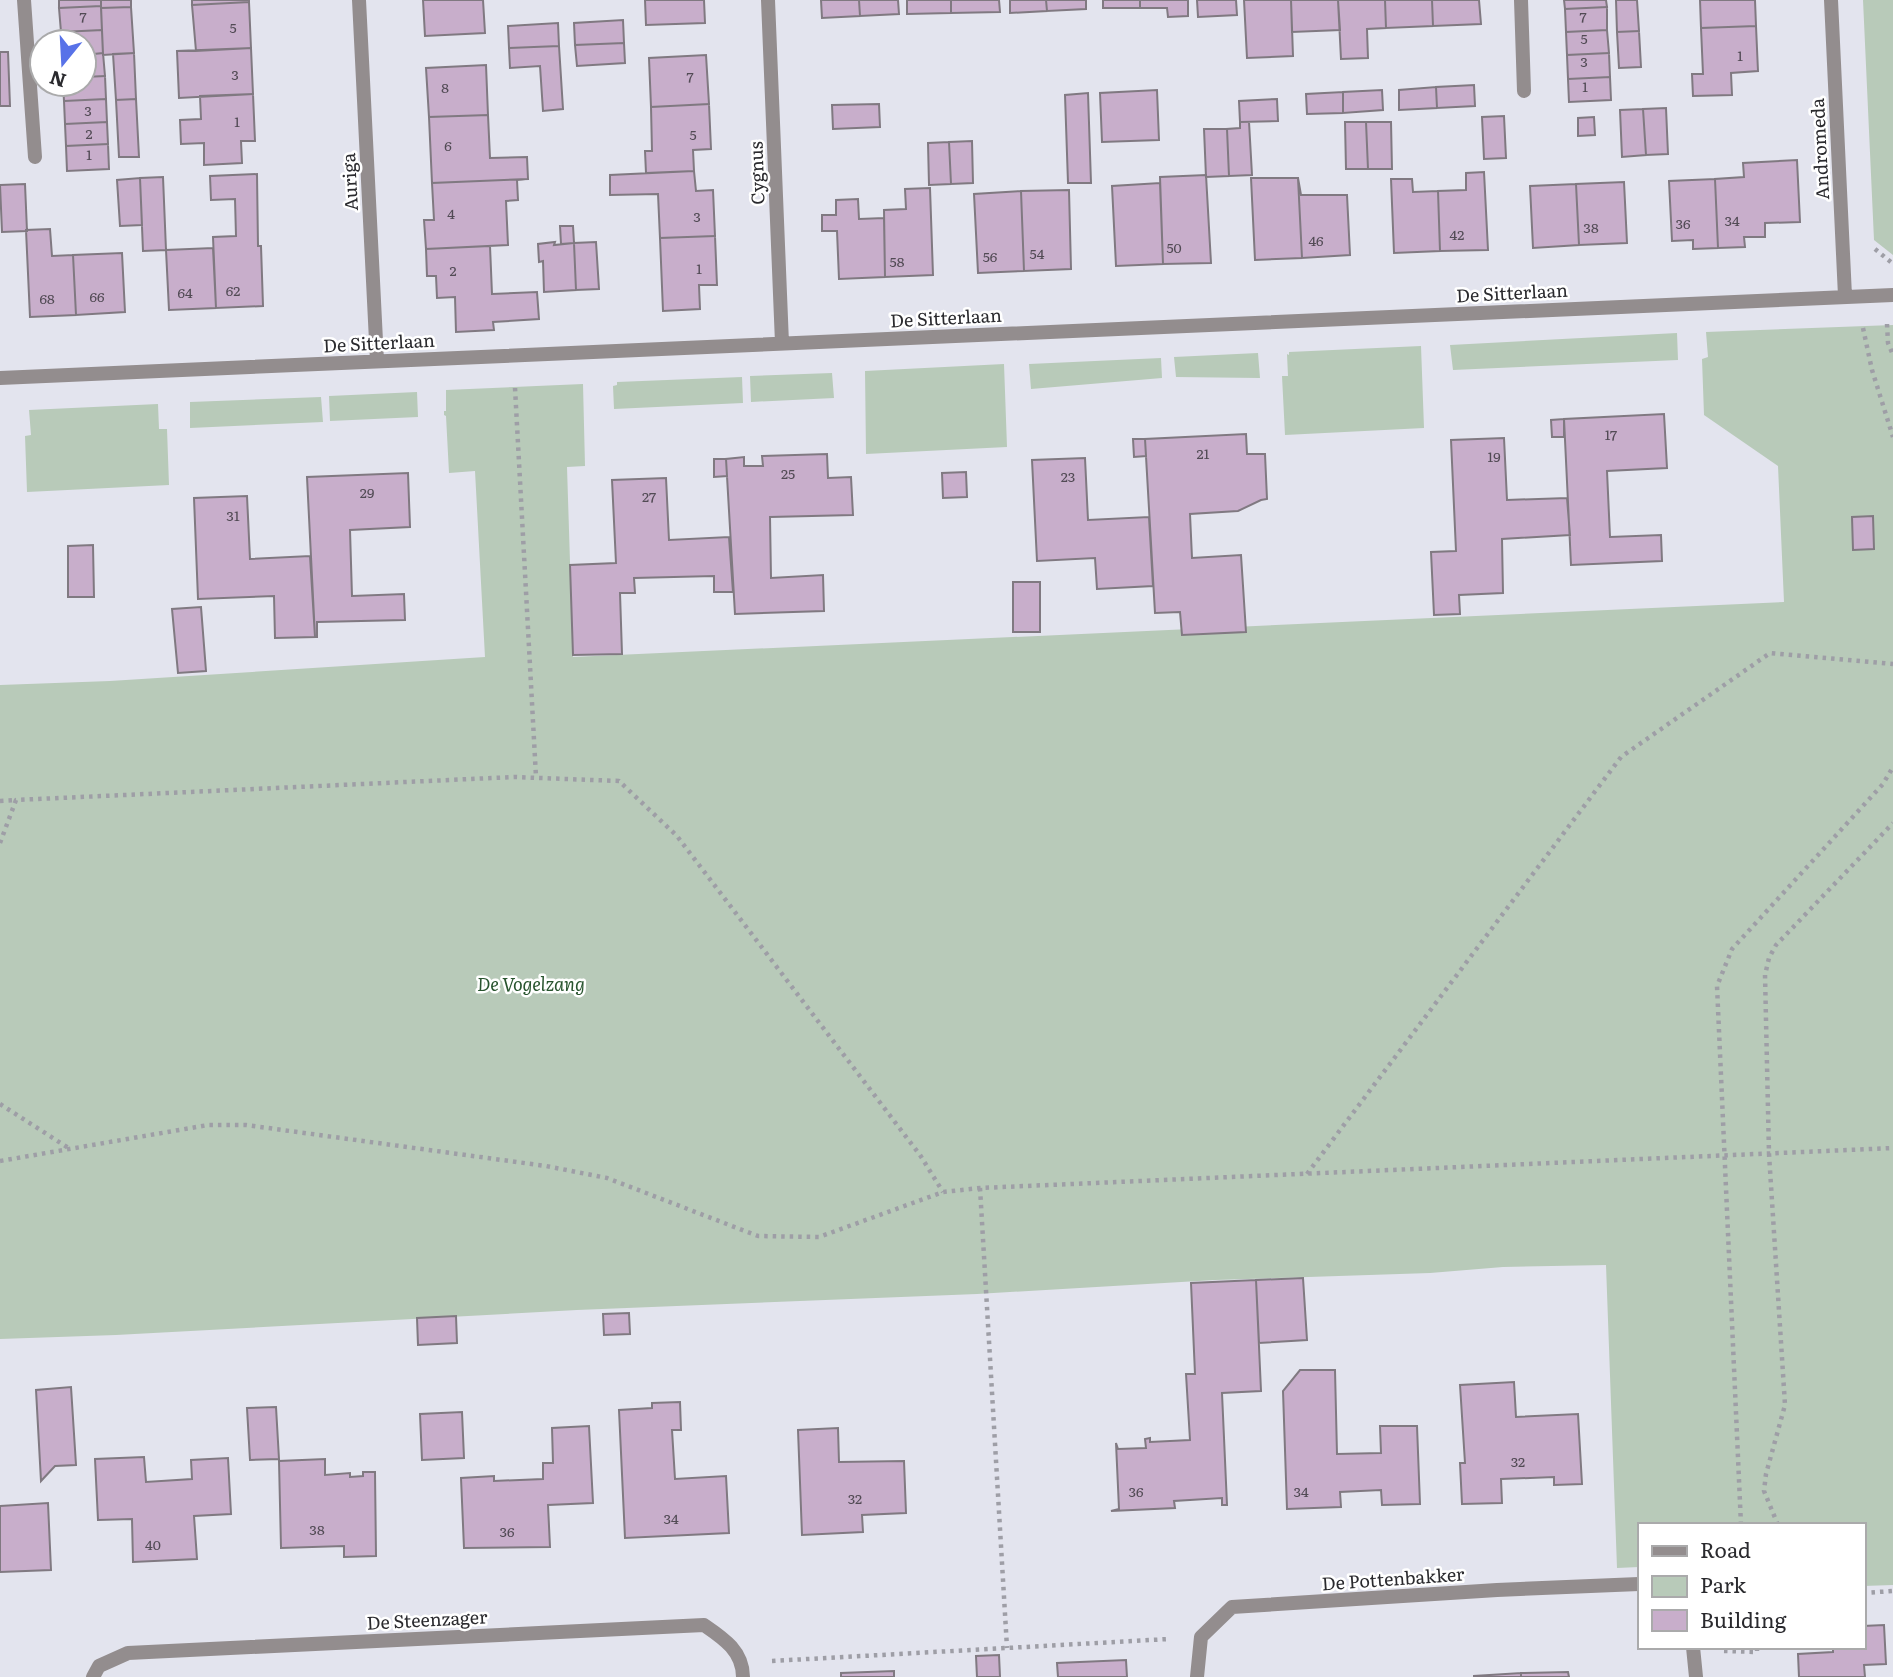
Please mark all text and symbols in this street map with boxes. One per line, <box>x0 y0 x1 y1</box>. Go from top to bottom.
house number: 7 <box>79 6 87 26</box>
house number: 7 <box>1579 6 1587 26</box>
house number: 5 <box>229 17 237 37</box>
north arrow <box>28 28 98 98</box>
house number: 5 <box>1580 28 1588 48</box>
house number: 1 <box>1737 45 1743 65</box>
house number: 3 <box>1580 51 1588 71</box>
text: N <box>45 64 69 96</box>
house number: 3 <box>231 64 239 84</box>
house number: 7 <box>686 66 694 86</box>
house number: 1 <box>1582 76 1588 96</box>
house number: 8 <box>441 77 449 97</box>
street label: Andromeda <box>1803 97 1835 200</box>
house number: 3 <box>84 100 92 120</box>
house number: 1 <box>234 111 240 131</box>
house number: 2 <box>85 123 93 143</box>
house number: 5 <box>689 124 697 144</box>
house number: 6 <box>444 135 452 155</box>
street label: Cygnus <box>741 141 771 205</box>
house number: 1 <box>86 144 92 164</box>
street label: Auriga <box>334 152 364 212</box>
house number: 4 <box>447 203 455 223</box>
house number: 3 <box>693 206 701 226</box>
house number: 34 <box>1724 210 1740 230</box>
house number: 36 <box>1675 213 1691 233</box>
house number: 38 <box>1583 217 1599 237</box>
house number: 42 <box>1450 224 1464 244</box>
house number: 46 <box>1308 230 1324 250</box>
house number: 50 <box>1166 237 1182 257</box>
house number: 54 <box>1030 243 1045 263</box>
house number: 56 <box>983 246 998 266</box>
house number: 58 <box>890 251 905 271</box>
house number: 1 <box>696 258 702 278</box>
house number: 2 <box>449 260 457 280</box>
street label: De Sitterlaan <box>1455 276 1569 308</box>
house number: 62 <box>226 280 240 300</box>
house number: 64 <box>177 282 193 302</box>
house number: 66 <box>89 286 105 306</box>
house number: 68 <box>39 288 55 308</box>
street label: De Sitterlaan <box>889 301 1003 333</box>
street label: De Sitterlaan <box>322 326 436 358</box>
house number: 17 <box>1605 424 1617 444</box>
house number: 21 <box>1197 443 1210 463</box>
house number: 19 <box>1487 446 1501 466</box>
house number: 25 <box>781 463 795 483</box>
house number: 23 <box>1061 466 1075 486</box>
house number: 29 <box>360 482 374 502</box>
house number: 27 <box>642 486 656 506</box>
house number: 31 <box>226 505 240 525</box>
park label: De Vogelzang <box>477 970 585 997</box>
house number: 32 <box>1511 1451 1525 1471</box>
house number: 36 <box>1128 1481 1144 1501</box>
house number: 34 <box>1293 1481 1309 1501</box>
house number: 32 <box>848 1488 862 1508</box>
house number: 34 <box>663 1508 679 1528</box>
house number: 38 <box>309 1519 325 1539</box>
house number: 36 <box>499 1521 515 1541</box>
legend <box>1638 1523 1865 1649</box>
text: Road <box>1700 1533 1751 1564</box>
house number: 40 <box>145 1534 161 1554</box>
street label: De Pottenbakker <box>1321 1560 1466 1596</box>
text: Park <box>1700 1568 1746 1599</box>
street label: De Steenzager <box>366 1602 488 1636</box>
text: Building <box>1700 1603 1787 1634</box>

